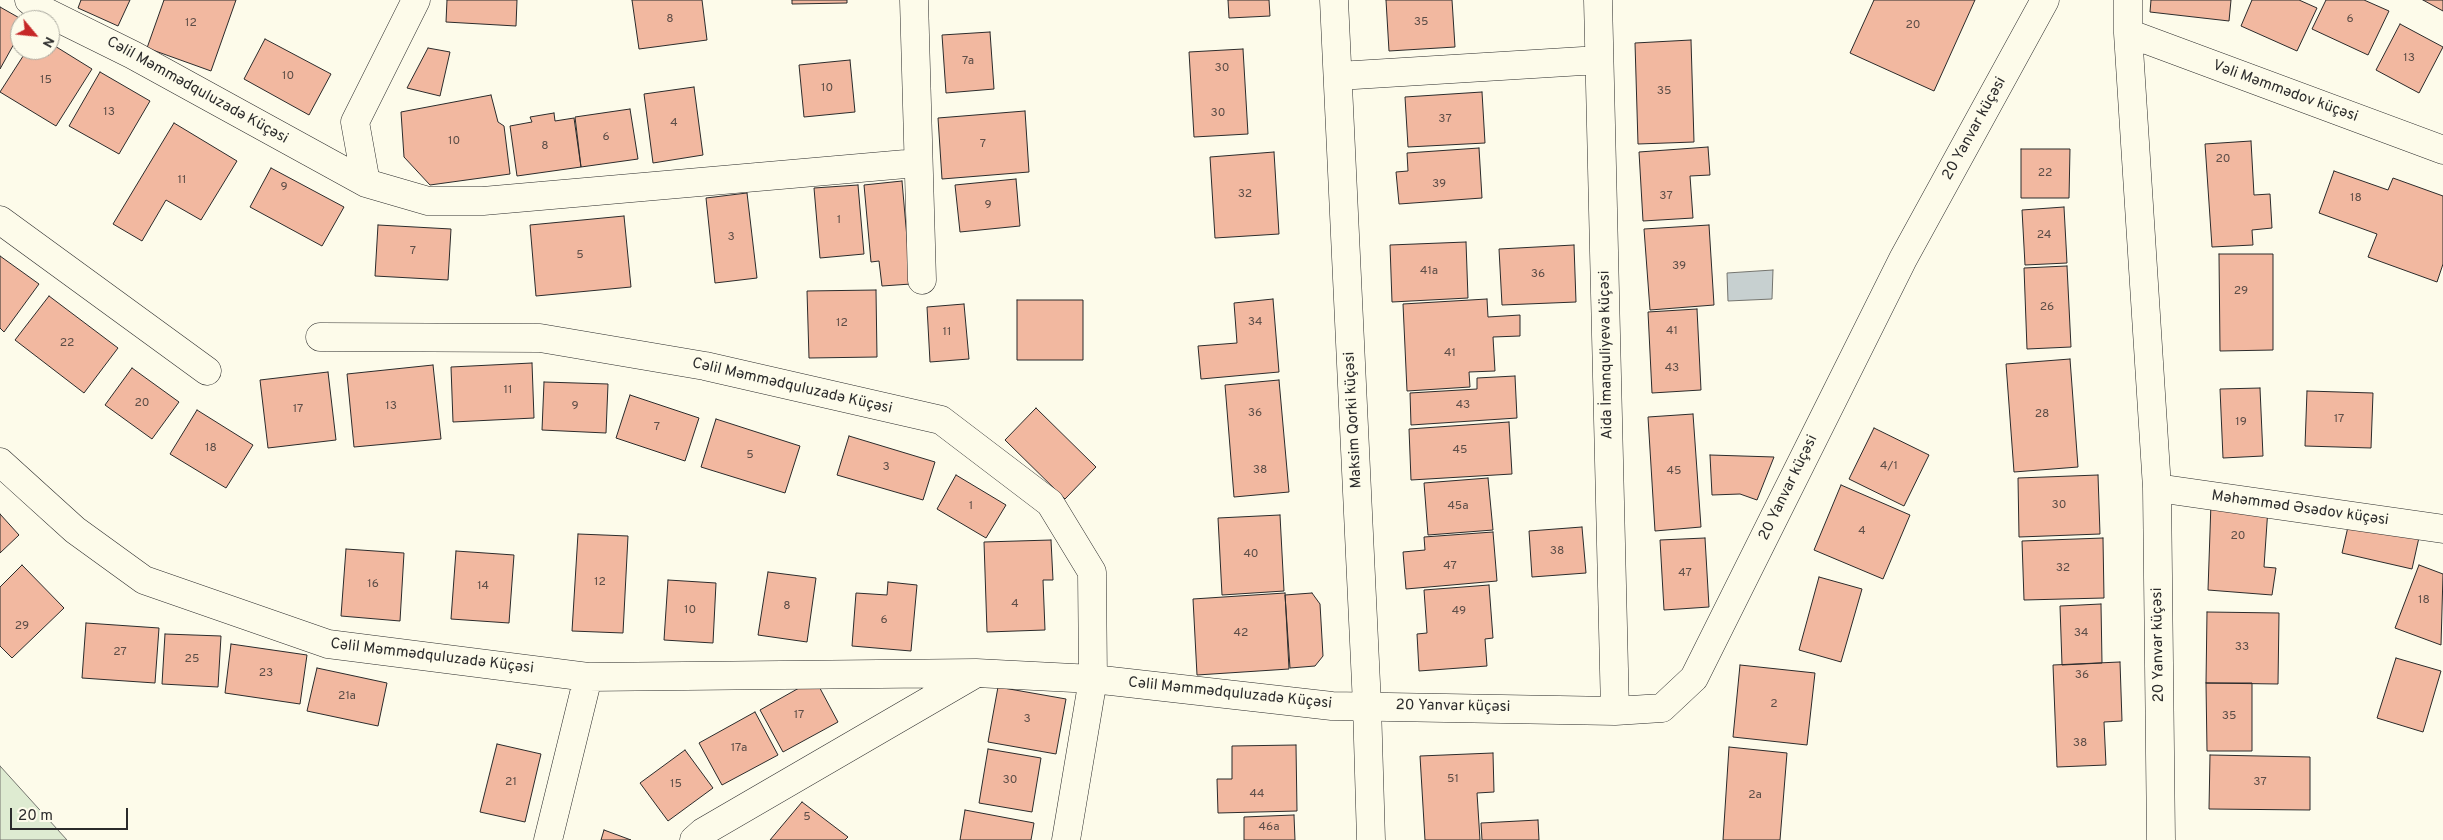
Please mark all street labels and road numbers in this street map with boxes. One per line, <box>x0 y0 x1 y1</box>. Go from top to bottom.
street label: Cəlil Məmmədquluzadə Küçəsi <box>103 33 291 149</box>
street label: Vəli Məmmədov küçəsi <box>2210 57 2360 127</box>
street label: 20 Yanvar küçəsi <box>1939 74 2011 184</box>
street label: Aida İmanquliyeva küçəsi <box>1597 270 1617 440</box>
street label: Maksim Qorki küçəsi <box>1341 351 1367 489</box>
street label: Cəlil Məmmədquluzadə Küçəsi <box>690 355 894 419</box>
street label: 20 Yanvar küçəsi <box>1756 432 1822 544</box>
street label: Məhəmməd Əsədov küçəsi <box>2210 488 2390 530</box>
street label: 20 Yanvar küçəsi <box>2149 587 2169 703</box>
street label: Cəlil Məmmədquluzadə Küçəsi <box>329 636 535 678</box>
street label: Cəlil Məmmədquluzadə Küçəsi <box>1127 674 1333 714</box>
street label: 20 Yanvar küçəsi <box>1395 697 1511 717</box>

